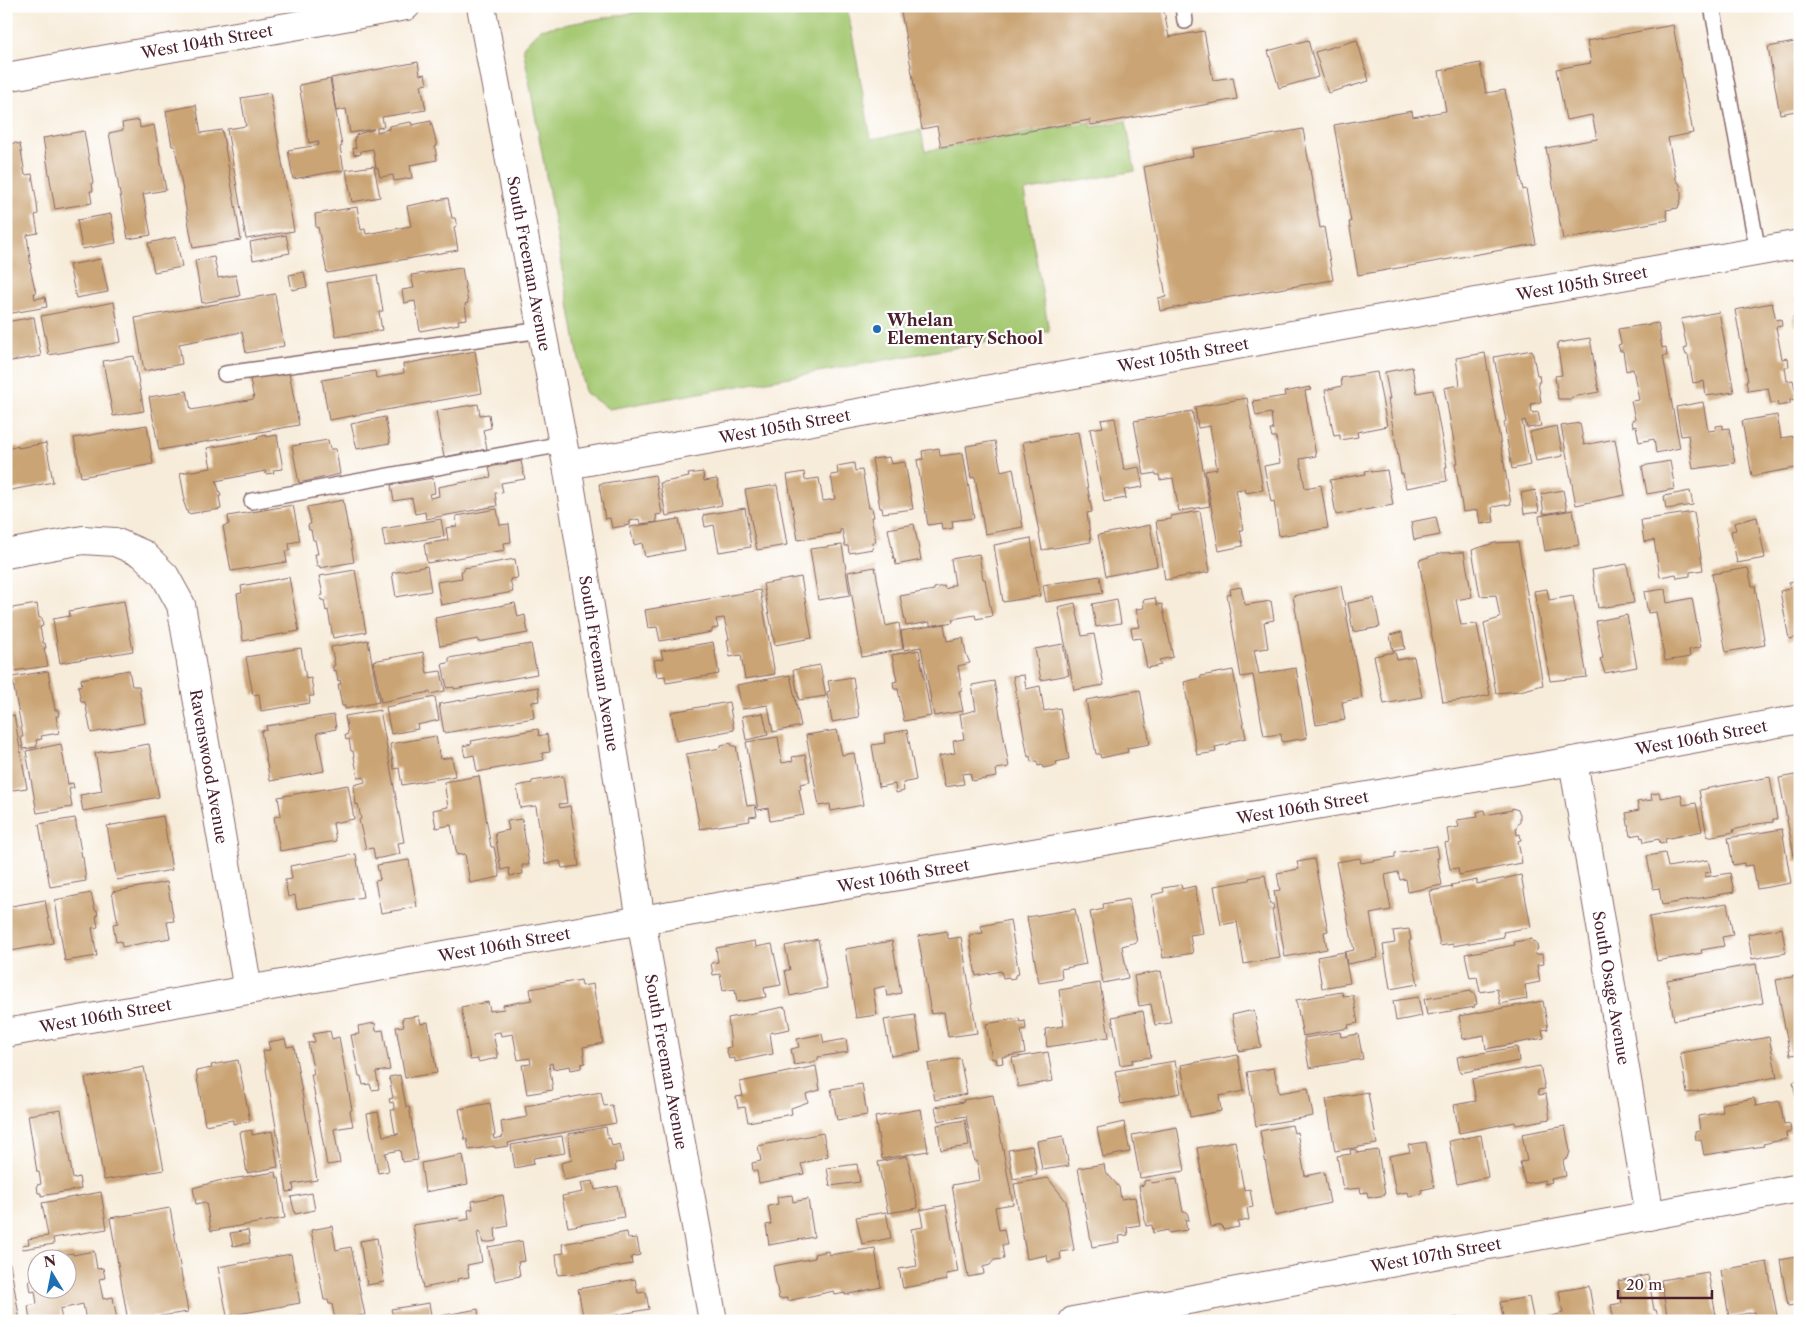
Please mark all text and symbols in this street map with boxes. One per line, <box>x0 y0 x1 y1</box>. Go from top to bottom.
street label: West 104th Street <box>138 20 275 63</box>
street label: South Freeman Avenue <box>503 174 555 353</box>
street label: West 105th Street <box>1514 261 1649 305</box>
place label: Whelan Elementary School <box>886 310 1043 348</box>
marker: Whelan Elementary School <box>871 323 883 335</box>
street label: West 105th Street <box>1115 333 1251 376</box>
street label: West 105th Street <box>716 404 852 448</box>
street label: South Freeman Avenue <box>575 574 623 753</box>
street label: Ravenswood Avenue <box>186 688 232 845</box>
street label: West 106th Street <box>1633 715 1769 759</box>
street label: West 106th Street <box>1234 786 1370 828</box>
street label: West 106th Street <box>835 854 971 897</box>
street label: South Osage Avenue <box>1589 909 1634 1066</box>
street label: West 106th Street <box>436 923 572 966</box>
street label: South Freeman Avenue <box>641 972 692 1151</box>
street label: West 106th Street <box>37 994 173 1037</box>
street label: West 107th Street <box>1368 1233 1503 1276</box>
north arrow <box>28 1250 78 1300</box>
text: N <box>42 1251 57 1271</box>
scale bar <box>1618 1267 1712 1299</box>
text: 20 m <box>1626 1275 1662 1294</box>

